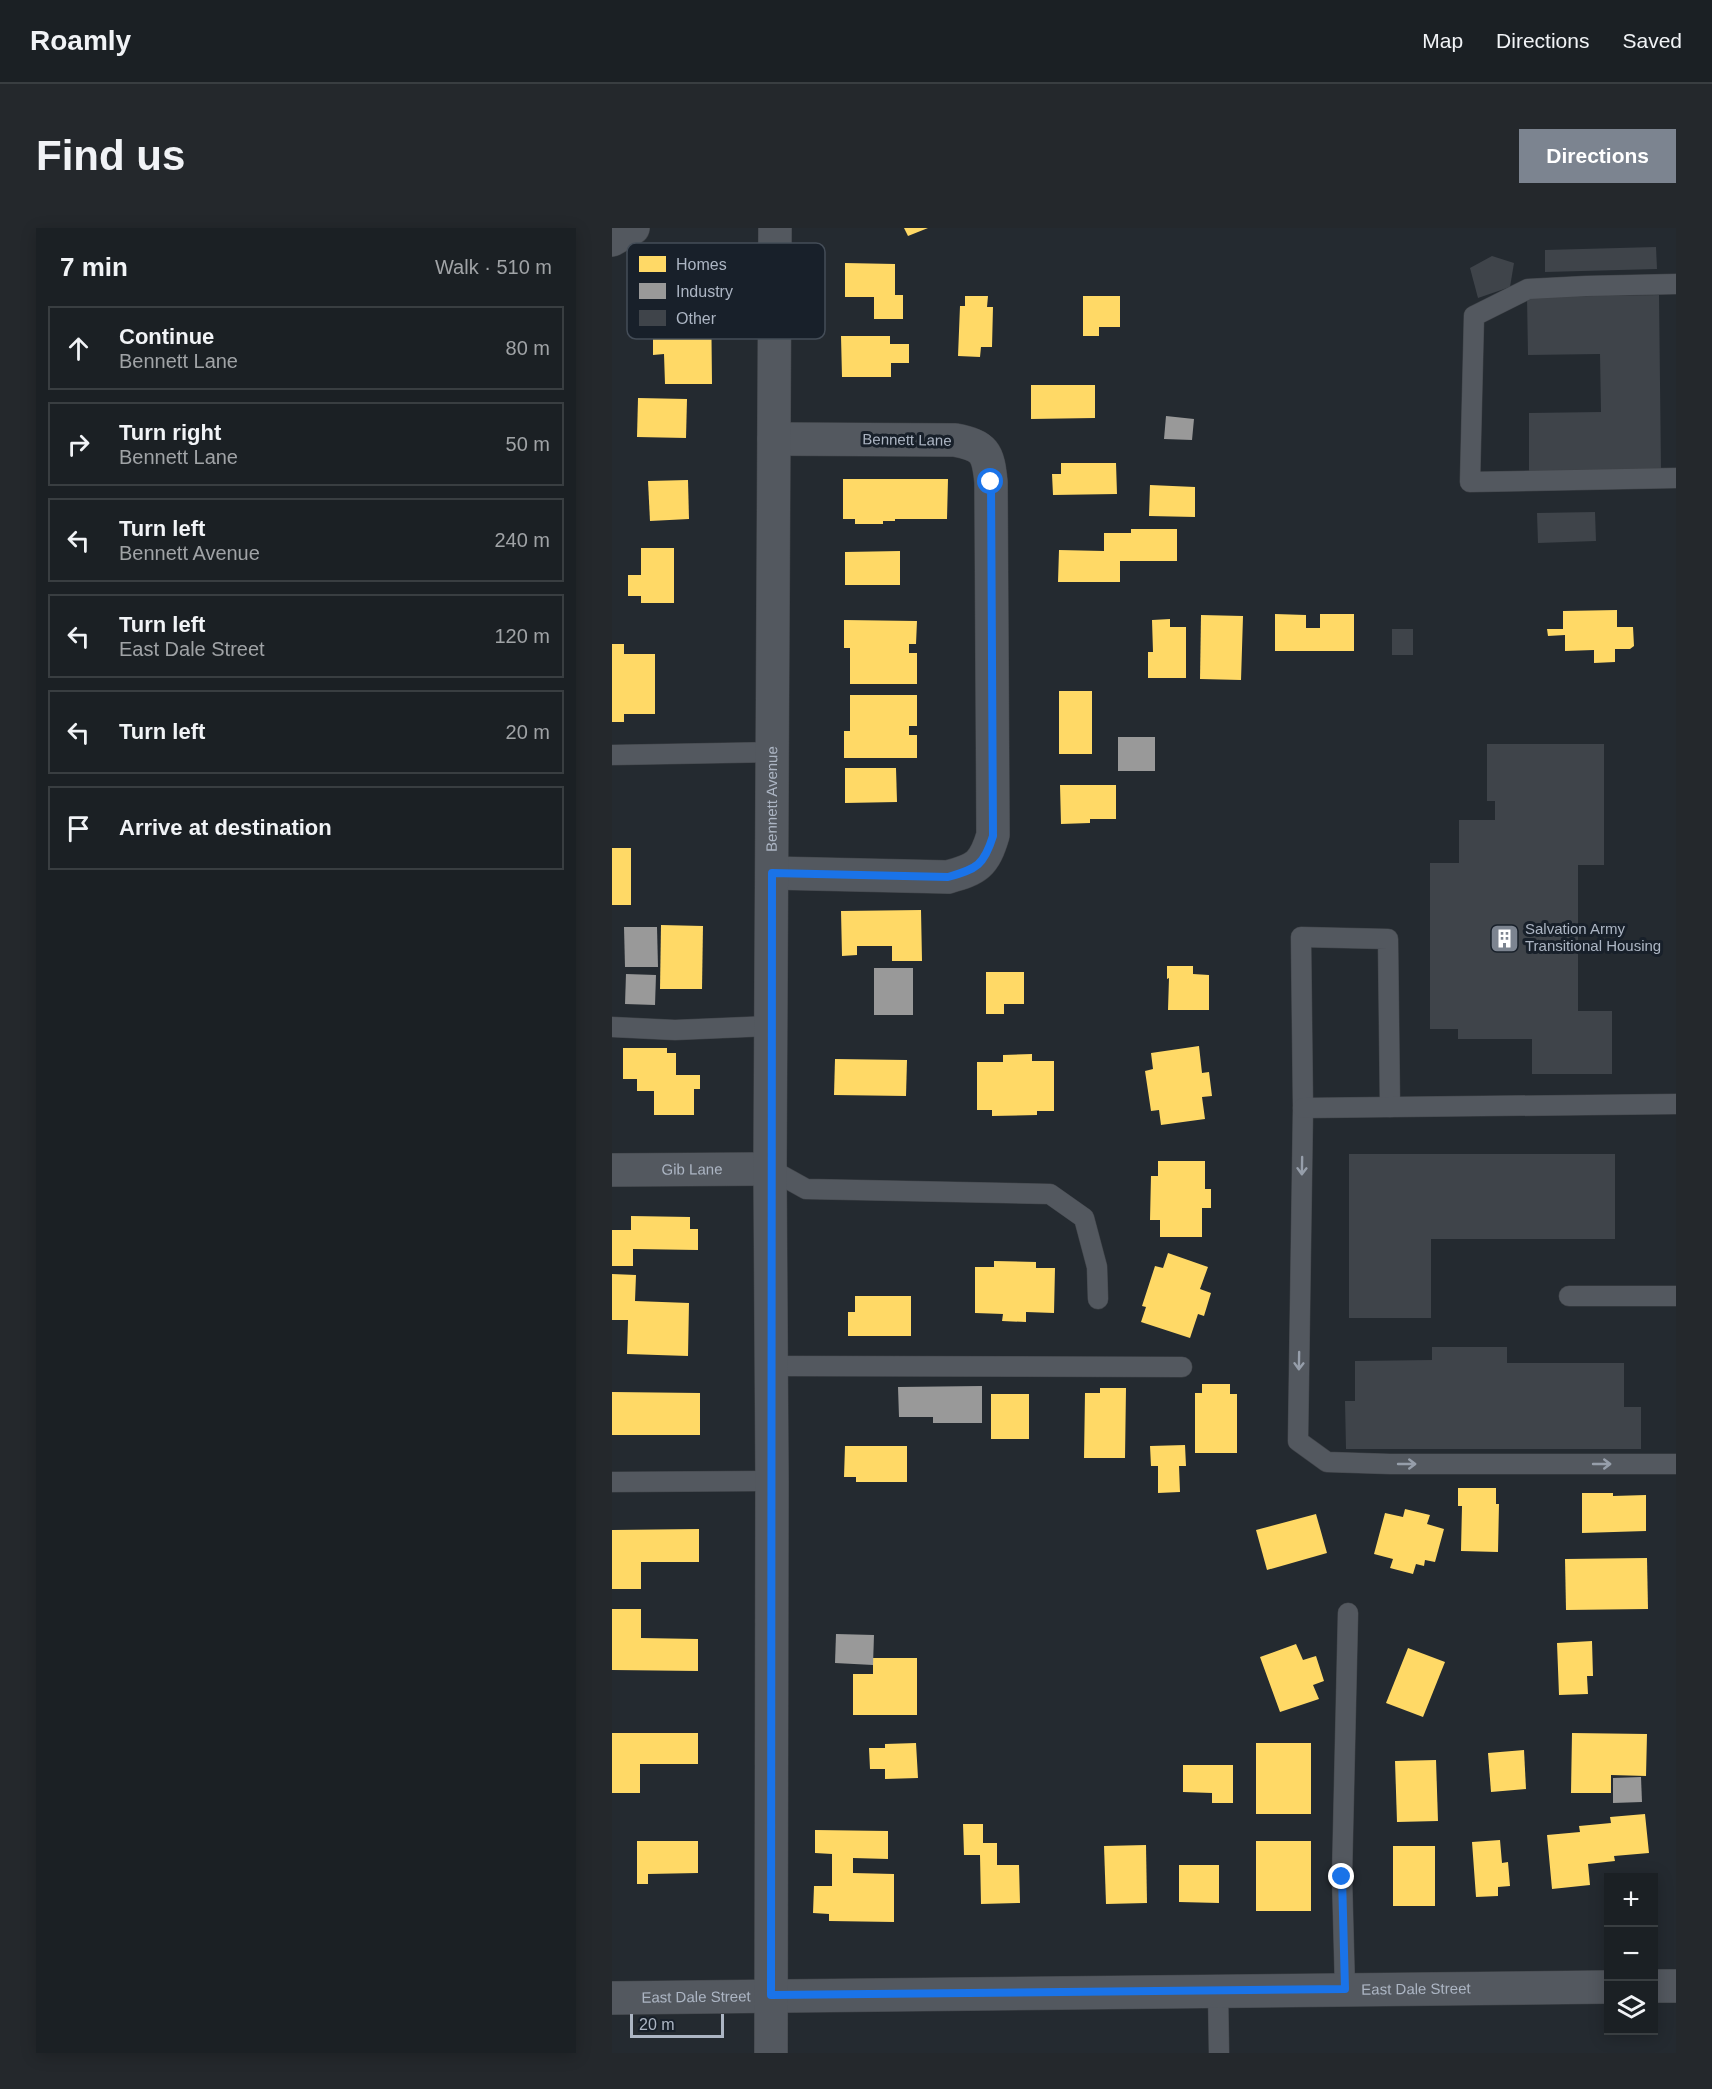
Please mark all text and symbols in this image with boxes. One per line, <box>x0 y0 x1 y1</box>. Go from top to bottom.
text: Roamly <box>30 25 131 56</box>
text: Map <box>1422 29 1463 52</box>
text: Directions <box>1496 29 1589 52</box>
text: Saved <box>1622 29 1682 52</box>
button: Directions <box>1519 129 1676 183</box>
text: Find us <box>36 132 185 179</box>
legend <box>627 243 825 339</box>
text: 7 min <box>60 252 128 282</box>
text: Walk · 510 m <box>435 256 552 278</box>
text: Homes <box>676 256 727 273</box>
text: Industry <box>676 283 733 300</box>
text: Other <box>676 310 717 327</box>
text: Continue <box>119 324 214 349</box>
icon: ahead <box>62 332 95 365</box>
text: 80 m <box>506 337 550 359</box>
text: Bennett Lane <box>119 350 238 372</box>
text: Turn right <box>119 420 221 445</box>
icon: right <box>62 428 95 461</box>
street label: Bennett Lane <box>862 430 952 449</box>
text: 50 m <box>506 433 550 455</box>
text: Bennett Lane <box>119 446 238 468</box>
route start <box>977 468 1003 494</box>
text: Turn left <box>119 516 205 541</box>
icon: left <box>62 524 95 557</box>
text: 240 m <box>494 529 550 551</box>
text: Bennett Avenue <box>119 542 260 564</box>
text: Turn left <box>119 612 205 637</box>
icon: left <box>62 620 95 653</box>
text: 120 m <box>494 625 550 647</box>
text: East Dale Street <box>119 638 265 660</box>
icon: left <box>62 716 95 749</box>
text: Turn left <box>119 719 205 744</box>
text: 20 m <box>506 721 550 743</box>
street label: Bennett Avenue <box>763 746 780 852</box>
icon: arrive <box>62 812 95 845</box>
text: Arrive at destination <box>119 815 332 840</box>
place label: Salvation Army Transitional Housing <box>1525 920 1661 954</box>
building icon: Salvation Army Transitional Housing <box>1488 922 1520 954</box>
one-way arrow <box>1297 1156 1308 1176</box>
street label: Gib Lane <box>661 1160 723 1178</box>
one-way arrow <box>1293 1351 1305 1371</box>
one-way arrow <box>1396 1458 1416 1470</box>
one-way arrow <box>1591 1458 1611 1470</box>
route end <box>1328 1863 1354 1889</box>
map controls <box>1604 1873 1658 2035</box>
button: + <box>1604 1873 1658 1927</box>
button: − <box>1604 1927 1658 1981</box>
street label: East Dale Street <box>1361 1980 1472 1998</box>
button: layers <box>1604 1981 1658 2035</box>
street label: East Dale Street <box>641 1987 752 2006</box>
scale bar <box>630 2011 724 2038</box>
text: 20 m <box>639 2016 675 2033</box>

